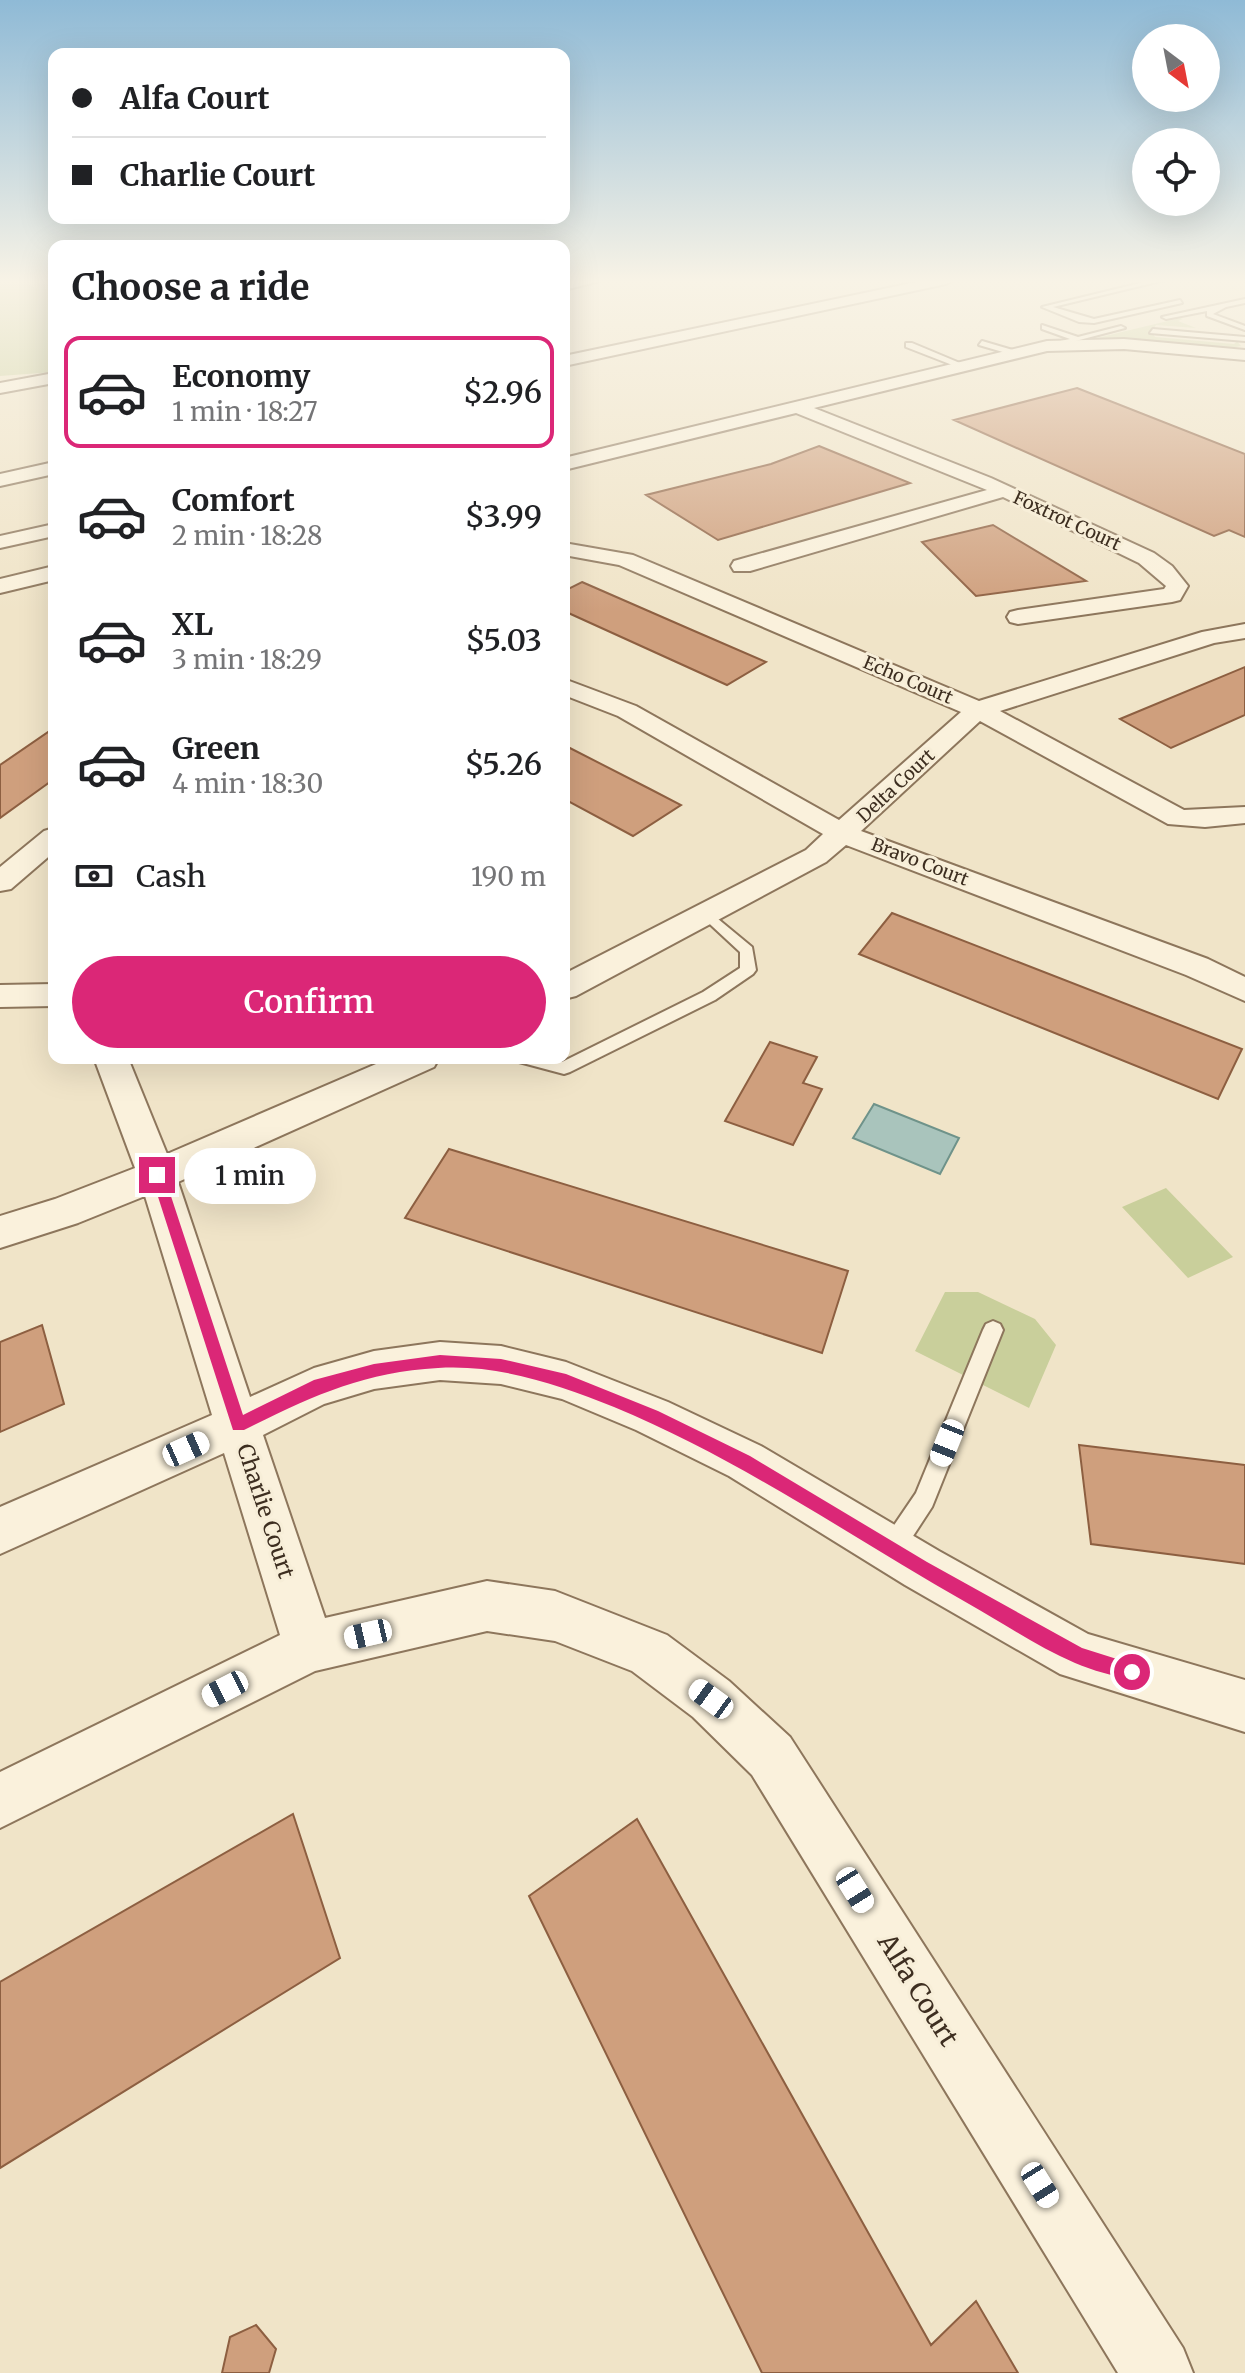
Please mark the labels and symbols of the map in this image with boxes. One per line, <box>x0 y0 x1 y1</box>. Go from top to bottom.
north arrow <box>1132 24 1220 112</box>
street label: Foxtrot Court <box>1010 486 1125 556</box>
street label: Echo Court <box>860 650 957 709</box>
street label: Delta Court <box>852 744 939 827</box>
street label: Bravo Court <box>868 832 972 891</box>
callout: 1 min <box>185 1147 317 1203</box>
route end <box>139 1157 175 1193</box>
car <box>927 1416 967 1470</box>
car <box>159 1428 213 1470</box>
street label: Charlie Court <box>231 1440 301 1582</box>
car <box>342 1617 394 1651</box>
route start <box>1114 1654 1150 1690</box>
car <box>198 1667 252 1711</box>
car <box>685 1675 737 1723</box>
car <box>832 1863 878 1917</box>
street label: Alfa Court <box>870 1926 966 2052</box>
car <box>1017 2158 1063 2212</box>

